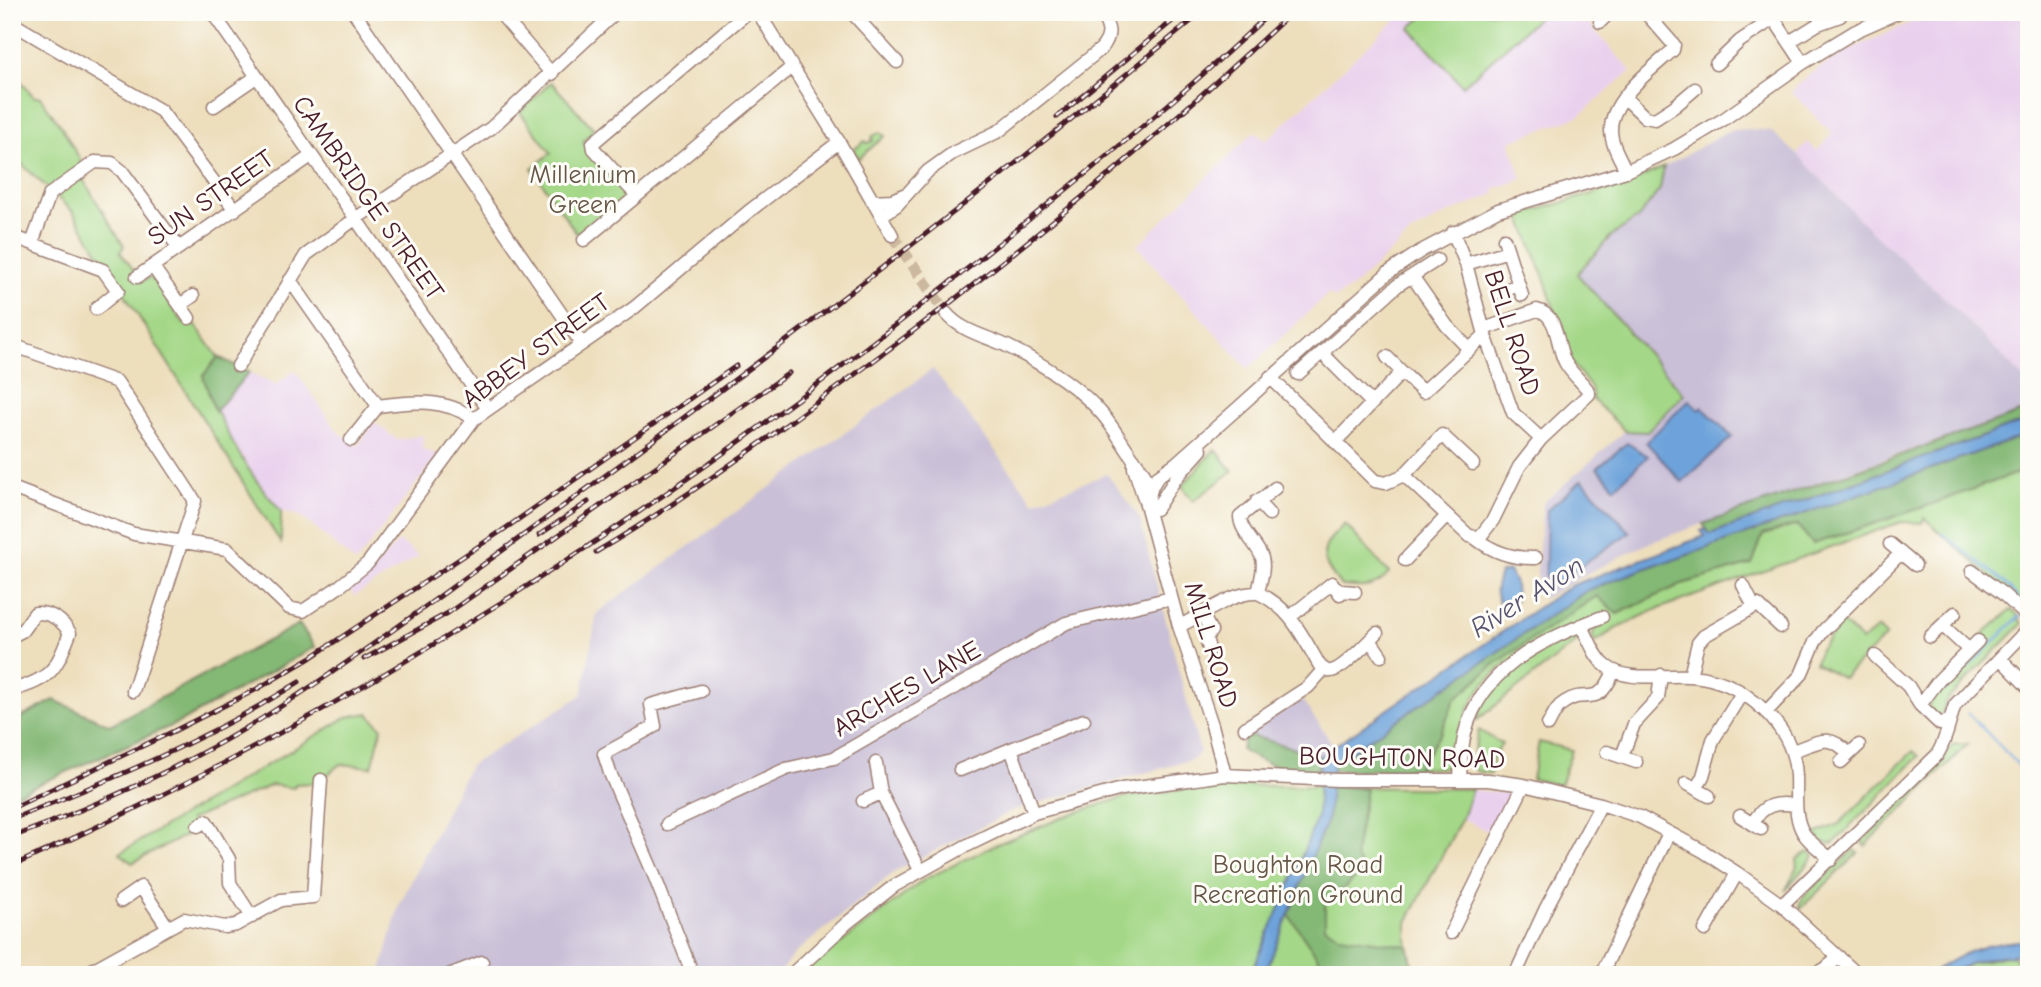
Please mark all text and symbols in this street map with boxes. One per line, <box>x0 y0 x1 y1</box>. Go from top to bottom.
street label: CAMBRIDGE STREET <box>286 90 450 306</box>
street label: SUN STREET <box>142 143 280 252</box>
park label: Millenium Green <box>529 160 637 220</box>
street label: BELL ROAD <box>1478 266 1546 400</box>
street label: ABBEY STREET <box>456 287 616 415</box>
water label: River Avon <box>1464 550 1590 644</box>
street label: MILL ROAD <box>1178 578 1244 712</box>
street label: ARCHES LANE <box>828 635 986 743</box>
street label: BOUGHTON ROAD <box>1299 741 1505 775</box>
park label: Boughton Road Recreation Ground <box>1193 850 1403 910</box>

